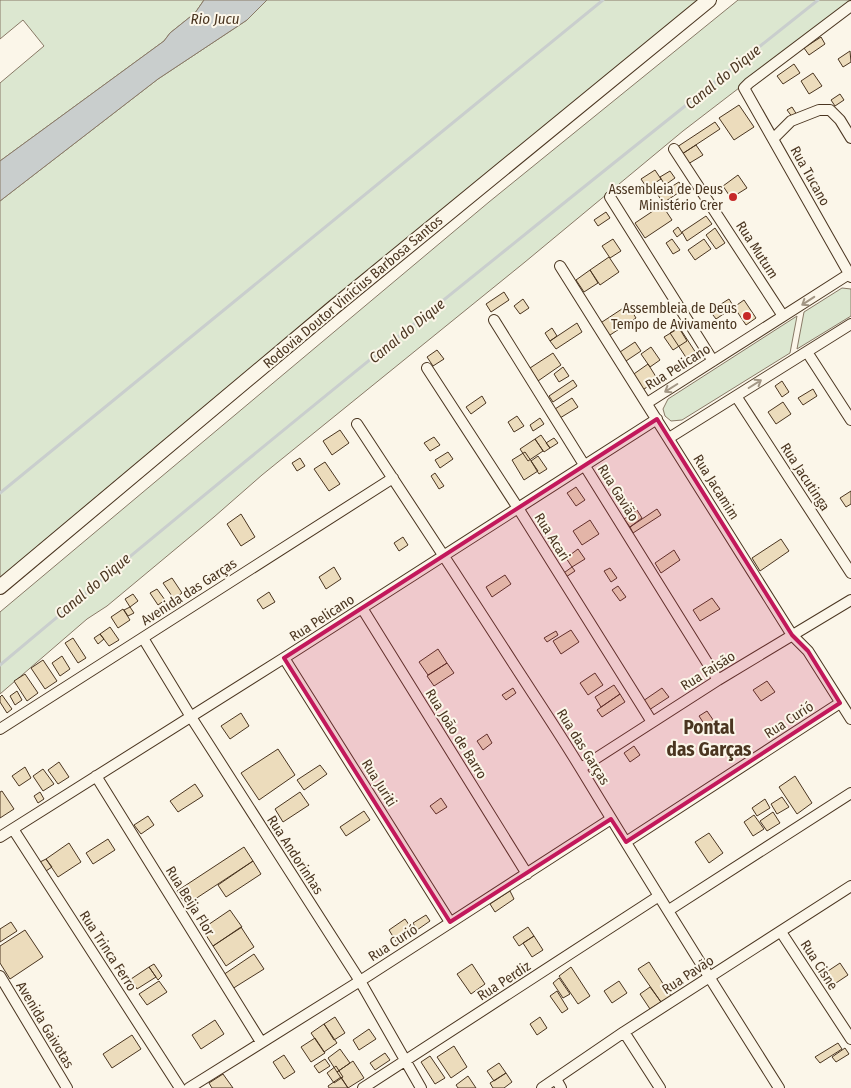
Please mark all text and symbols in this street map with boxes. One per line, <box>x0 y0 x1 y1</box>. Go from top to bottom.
water label: Rio Jucu <box>190 10 240 28</box>
water label: Canal do Dique <box>681 41 765 113</box>
street label: Rua Tucano <box>787 143 833 209</box>
place label: Assembleia de Deus Ministério Crer <box>608 181 723 214</box>
marker: Assembleia de Deus Ministério Crer <box>727 191 739 203</box>
street label: Rodovia Doutor Vinícius Barbosa Santos <box>260 212 446 372</box>
street label: Rua Mutum <box>732 218 782 282</box>
water label: Canal do Dique <box>365 295 449 367</box>
one-way arrow <box>802 296 816 306</box>
place label: Assembleia de Deus Tempo de Avivamento <box>611 300 737 333</box>
marker: Assembleia de Deus Tempo de Avivamento <box>741 310 753 322</box>
street label: Rua Pelicano <box>642 340 714 394</box>
one-way arrow <box>747 379 761 389</box>
one-way arrow <box>665 383 679 393</box>
street label: Rua Jacutinga <box>777 440 833 514</box>
street label: Rua Jacamim <box>689 451 743 523</box>
street label: Rua Gavião <box>594 461 642 525</box>
street label: Rua Acari <box>531 510 573 564</box>
water label: Canal do Dique <box>52 549 134 623</box>
street label: Avenida das Garças <box>138 555 240 629</box>
street label: Rua Pelicano <box>287 591 357 645</box>
street label: Rua Faisão <box>678 648 738 694</box>
street label: Rua João de Barro <box>422 686 490 782</box>
street label: Rua Curió <box>761 698 817 742</box>
street label: Rua das Garças <box>553 706 613 788</box>
district label: Pontal das Garças <box>667 716 752 761</box>
street label: Rua Juriti <box>358 756 400 810</box>
street label: Rua Andorinhas <box>263 812 327 898</box>
street label: Rua Beija Flor <box>162 863 218 939</box>
street label: Rua Trinca Ferro <box>76 908 140 994</box>
street label: Rua Curió <box>365 921 421 965</box>
street label: Rua Cisne <box>797 937 841 993</box>
street label: Rua Pavão <box>659 952 717 998</box>
street label: Rua Perdiz <box>474 957 534 1004</box>
street label: Avenida Gaivotas <box>12 979 78 1071</box>

